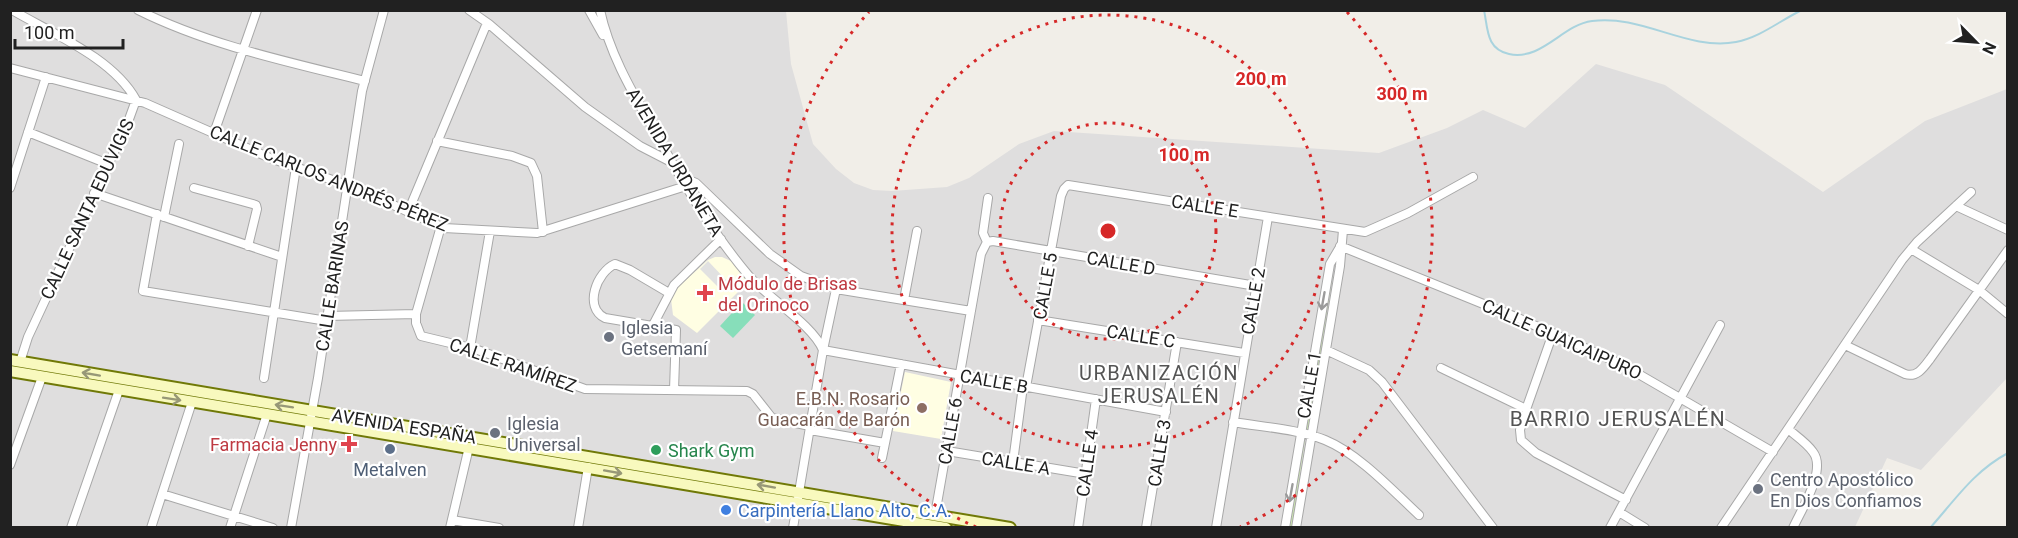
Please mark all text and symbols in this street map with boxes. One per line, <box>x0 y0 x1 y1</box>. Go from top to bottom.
scale bar <box>15 12 123 50</box>
north arrow <box>1946 12 2006 72</box>
text: 100 m <box>24 22 75 43</box>
text: N <box>1978 39 2000 57</box>
text: 200 m <box>1235 68 1287 89</box>
text: 300 m <box>1376 83 1428 104</box>
street label: AVENIDA URDANETA <box>622 84 728 240</box>
street label: CALLE SANTA EDUVIGIS <box>36 115 138 303</box>
street label: CALLE CARLOS ANDRÉS PÉREZ <box>207 120 451 236</box>
text: 100 m <box>1158 144 1210 165</box>
street label: CALLE E <box>1170 190 1240 222</box>
street label: CALLE BARINAS <box>311 219 353 353</box>
centre of rings <box>1098 221 1118 241</box>
street label: CALLE D <box>1085 247 1157 279</box>
street label: CALLE 5 <box>1029 251 1061 321</box>
street label: CALLE 2 <box>1237 266 1269 336</box>
place label: Módulo de Brisas del Orinoco <box>718 273 857 315</box>
marker: Módulo de Brisas del Orinoco <box>696 284 714 302</box>
one-way arrow <box>1318 291 1329 310</box>
street label: CALLE GUAICAIPURO <box>1479 294 1645 384</box>
place label: Iglesia Getsemaní <box>621 317 708 359</box>
street label: CALLE C <box>1105 320 1177 352</box>
marker: Iglesia Getsemaní <box>602 330 616 344</box>
street label: CALLE RAMÍREZ <box>447 333 580 397</box>
street label: CALLE 1 <box>1293 350 1325 420</box>
district label: URBANIZACIÓN JERUSALÉN <box>1079 361 1239 408</box>
street label: CALLE B <box>958 365 1030 397</box>
one-way arrow <box>82 369 102 380</box>
place label: E.B.N. Rosario Guacarán de Barón <box>758 388 910 430</box>
one-way arrow <box>161 393 181 404</box>
street label: CALLE 6 <box>934 396 966 466</box>
one-way arrow <box>274 401 294 412</box>
marker: E.B.N. Rosario Guacarán de Barón <box>915 401 929 415</box>
street label: AVENIDA ESPAÑA <box>330 404 478 448</box>
district label: BARRIO JERUSALÉN <box>1510 407 1726 431</box>
place label: Iglesia Universal <box>507 413 581 455</box>
street label: CALLE 3 <box>1143 418 1175 488</box>
marker: Iglesia Universal <box>488 426 502 440</box>
street label: CALLE 4 <box>1072 428 1102 498</box>
place label: Farmacia Jenny <box>210 434 337 455</box>
marker: Farmacia Jenny <box>342 437 356 451</box>
place label: Shark Gym <box>668 440 755 461</box>
marker: Metalven <box>383 442 397 456</box>
marker: Shark Gym <box>649 443 663 457</box>
street label: CALLE A <box>980 447 1052 479</box>
place label: Metalven <box>353 459 427 480</box>
one-way arrow <box>602 466 622 477</box>
place label: Centro Apostólico En Dios Confiamos <box>1770 469 1922 511</box>
one-way arrow <box>757 481 777 492</box>
marker: Centro Apostólico En Dios Confiamos <box>1751 482 1765 496</box>
one-way arrow <box>1285 483 1296 503</box>
place label: Carpintería Llano Alto, C.A. <box>738 500 952 521</box>
marker: Carpintería Llano Alto, C.A. <box>719 503 733 517</box>

